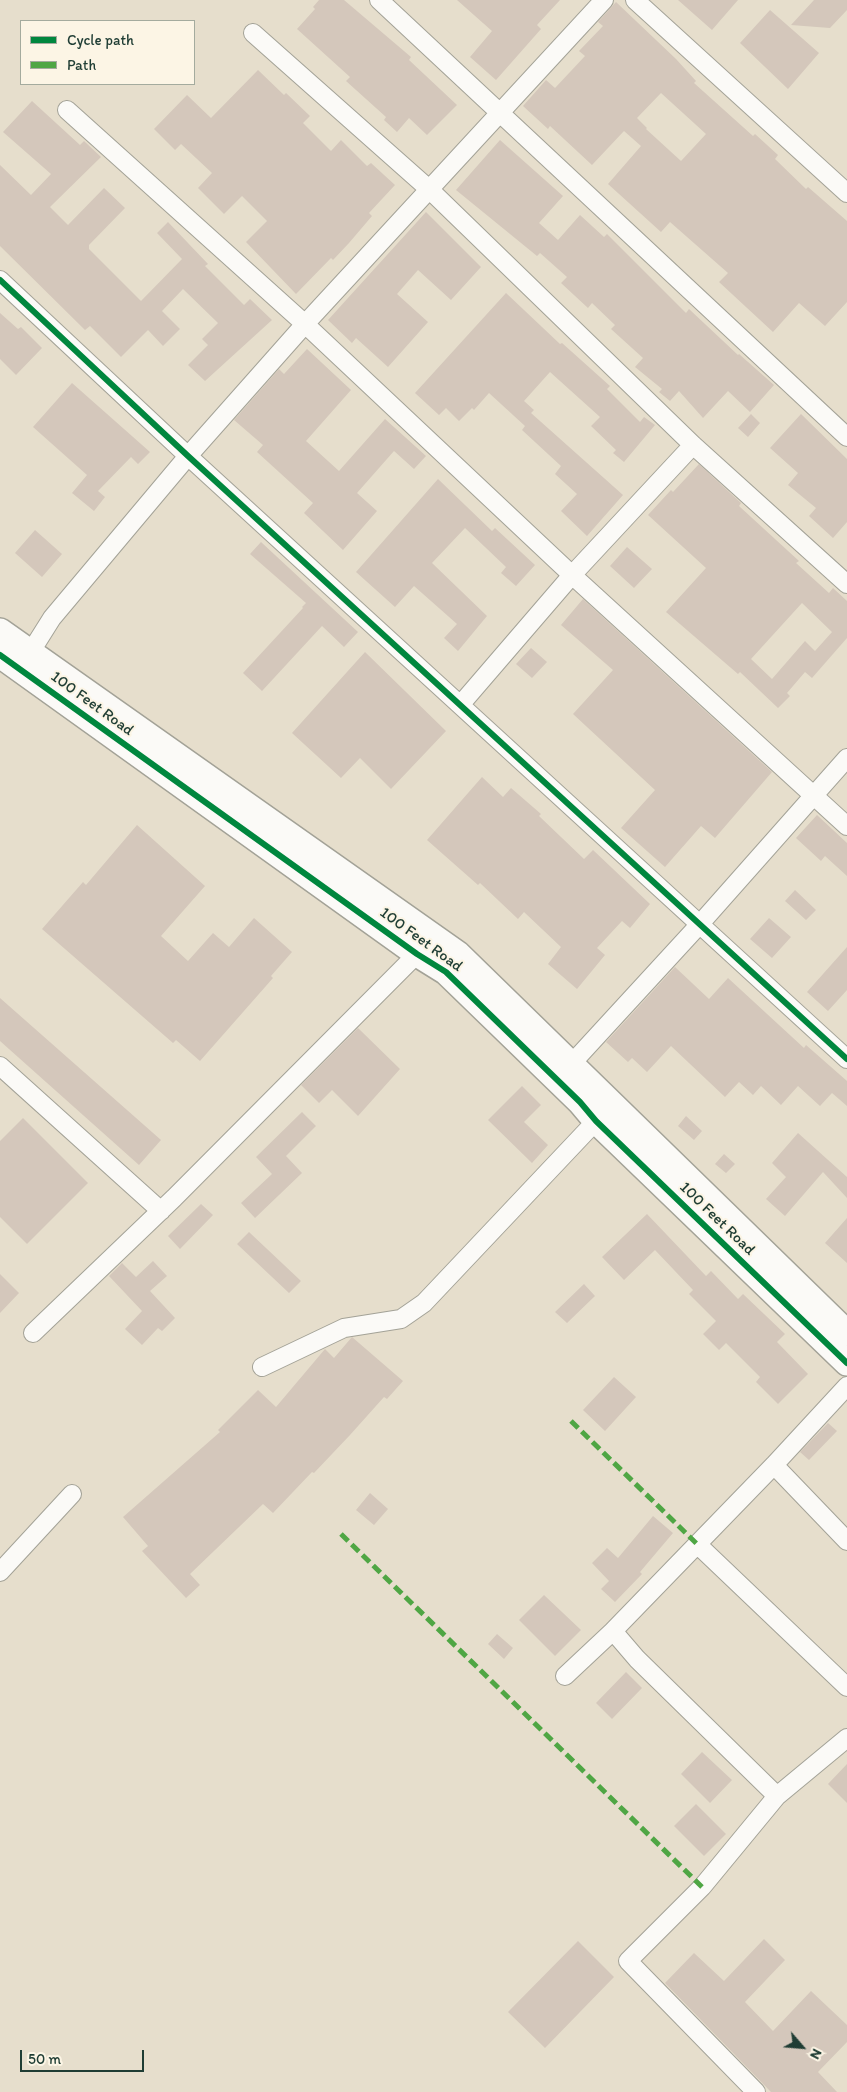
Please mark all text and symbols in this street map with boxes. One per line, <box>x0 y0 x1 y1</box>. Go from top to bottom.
legend <box>20 20 195 85</box>
text: Cycle path <box>67 31 134 49</box>
text: Path <box>67 56 96 74</box>
street label: 100 Feet Road <box>47 668 137 740</box>
street label: 100 Feet Road <box>376 904 466 976</box>
street label: 100 Feet Road <box>675 1178 759 1260</box>
north arrow <box>777 2022 827 2072</box>
scale bar <box>22 2040 146 2072</box>
text: N <box>806 2046 826 2062</box>
text: 50 m <box>28 2050 61 2068</box>

